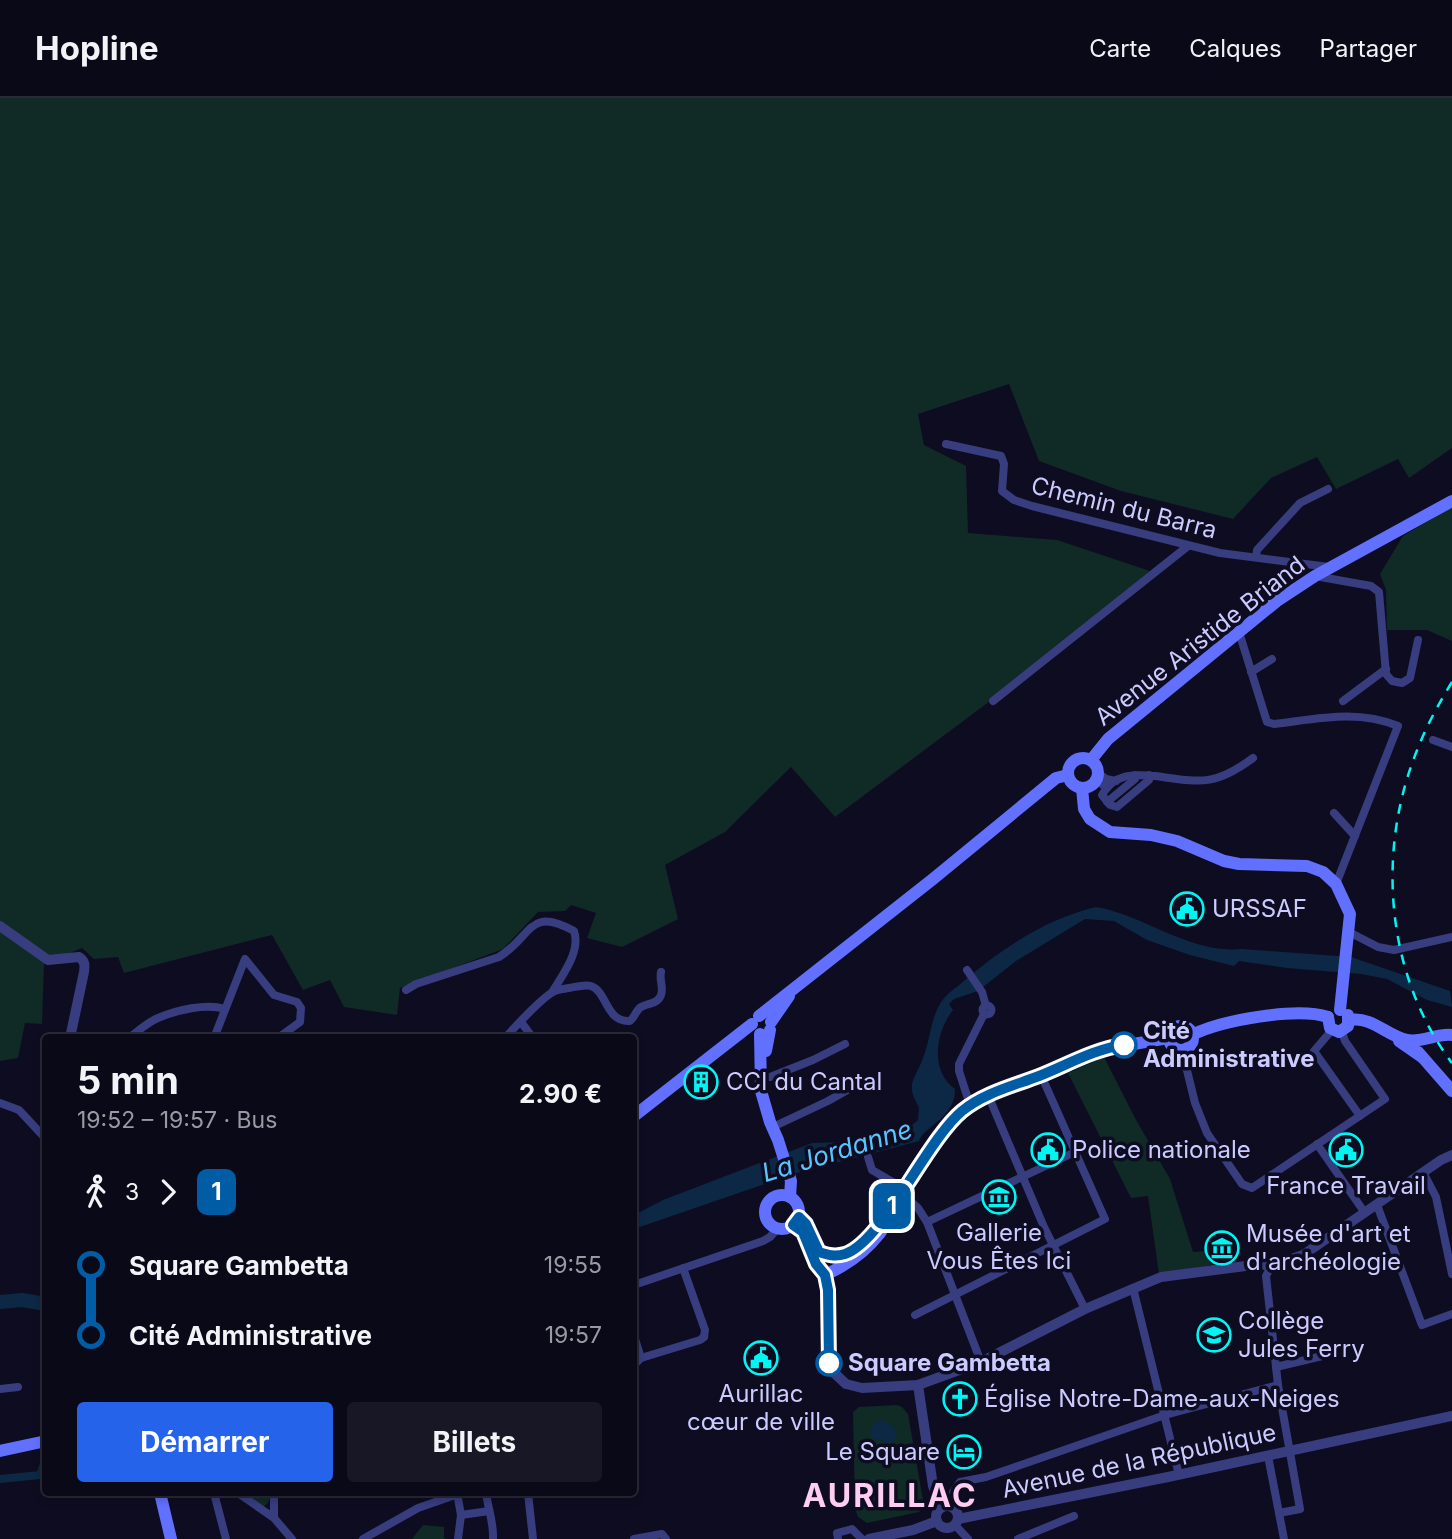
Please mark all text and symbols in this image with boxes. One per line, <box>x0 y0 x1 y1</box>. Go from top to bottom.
text: Hopline <box>35 28 159 68</box>
text: Carte <box>1089 34 1151 63</box>
text: Calques <box>1189 34 1282 63</box>
text: Partager <box>1320 34 1417 63</box>
street label: Chemin du Barra <box>1028 470 1220 545</box>
street label: Avenue Aristide Briand <box>1089 550 1310 731</box>
public building icon: URSSAF <box>1168 890 1206 928</box>
place label: URSSAF <box>1212 894 1307 923</box>
place label: Cité Administrative <box>1143 1016 1315 1073</box>
marker: Cité Administrative <box>1111 1032 1137 1058</box>
text: 5 min <box>77 1057 179 1103</box>
building icon: CCI du Cantal <box>682 1063 720 1101</box>
place label: CCI du Cantal <box>726 1067 882 1096</box>
text: 2.90 € <box>519 1078 602 1109</box>
text: 19:52 – 19:57 · Bus <box>77 1106 277 1134</box>
water label: La Jordanne <box>758 1113 916 1188</box>
public building icon: Police nationale <box>1029 1131 1067 1169</box>
public building icon: France Travail <box>1327 1131 1365 1169</box>
place label: Police nationale <box>1072 1135 1251 1164</box>
place label: France Travail <box>1266 1171 1426 1200</box>
icon: walk <box>77 1173 115 1211</box>
icon: forward <box>149 1173 187 1211</box>
text: 1 <box>211 1177 222 1206</box>
text: 3 <box>125 1178 139 1206</box>
museum icon: Gallerie Vous Êtes Ici <box>980 1178 1018 1216</box>
line badge: 1 <box>869 1183 915 1229</box>
text: 1 <box>887 1191 897 1220</box>
place label: Gallerie Vous Êtes Ici <box>927 1218 1071 1275</box>
place label: Musée d'art et d'archéologie <box>1246 1219 1411 1276</box>
museum icon: Musée d'art et d'archéologie <box>1203 1229 1241 1267</box>
text: Square Gambetta <box>129 1250 349 1281</box>
text: 19:55 <box>544 1251 602 1279</box>
place label: Collège Jules Ferry <box>1238 1306 1365 1363</box>
school or university icon: Collège Jules Ferry <box>1195 1316 1233 1354</box>
text: Cité Administrative <box>129 1320 372 1351</box>
text: 19:57 <box>545 1321 602 1349</box>
public building icon: Aurillac cœur de ville <box>742 1339 780 1377</box>
place label: Square Gambetta <box>848 1348 1051 1377</box>
marker: Square Gambetta <box>816 1350 842 1376</box>
place label: Aurillac cœur de ville <box>687 1379 835 1436</box>
church icon: Église Notre-Dame-aux-Neiges <box>941 1380 979 1418</box>
place label: Église Notre-Dame-aux-Neiges <box>984 1383 1340 1413</box>
button: Démarrer <box>77 1402 333 1482</box>
button: Billets <box>347 1402 602 1482</box>
street label: Avenue de la République <box>999 1417 1279 1504</box>
hotel icon: Le Square <box>945 1433 983 1471</box>
place label: Le Square <box>825 1437 940 1466</box>
district label: AURILLAC <box>802 1476 978 1515</box>

